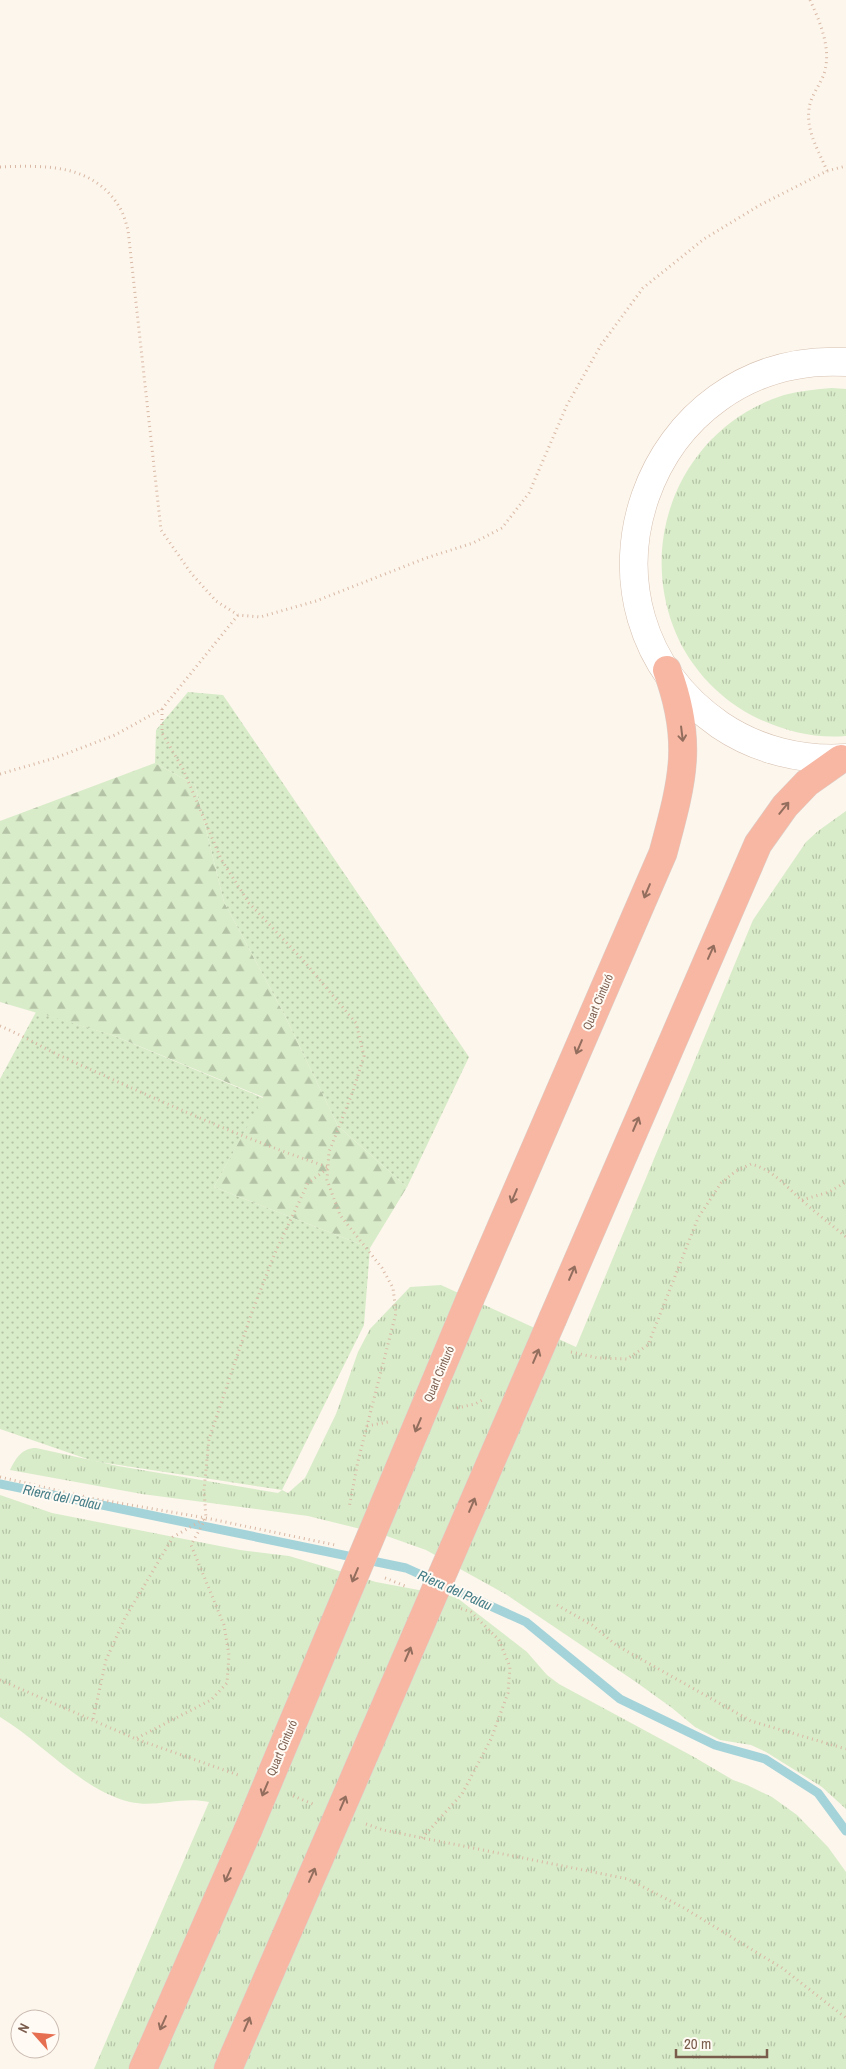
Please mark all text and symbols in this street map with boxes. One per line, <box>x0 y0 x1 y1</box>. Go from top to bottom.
one-way arrow <box>677 726 687 742</box>
one-way arrow <box>779 801 790 814</box>
one-way arrow <box>641 883 651 898</box>
one-way arrow <box>706 945 716 960</box>
street label: Quart Cinturó <box>579 971 617 1033</box>
one-way arrow <box>573 1039 583 1054</box>
one-way arrow <box>631 1117 641 1132</box>
one-way arrow <box>509 1188 519 1203</box>
one-way arrow <box>567 1266 577 1281</box>
street label: Quart Cinturó <box>420 1343 458 1405</box>
one-way arrow <box>532 1349 542 1364</box>
one-way arrow <box>412 1417 422 1432</box>
water label: Riera del Palau <box>21 1480 103 1514</box>
one-way arrow <box>468 1498 478 1513</box>
water label: Riera del Palau <box>415 1566 495 1615</box>
one-way arrow <box>349 1567 359 1582</box>
one-way arrow <box>403 1647 413 1662</box>
street label: Quart Cinturó <box>263 1717 301 1779</box>
one-way arrow <box>260 1781 269 1796</box>
one-way arrow <box>339 1796 349 1811</box>
one-way arrow <box>223 1867 233 1882</box>
one-way arrow <box>308 1868 318 1883</box>
north arrow <box>10 2009 60 2059</box>
one-way arrow <box>157 2015 167 2030</box>
one-way arrow <box>243 2017 253 2032</box>
text: N <box>14 2020 33 2036</box>
scale bar <box>676 2026 767 2058</box>
text: 20 m <box>684 2033 711 2054</box>

